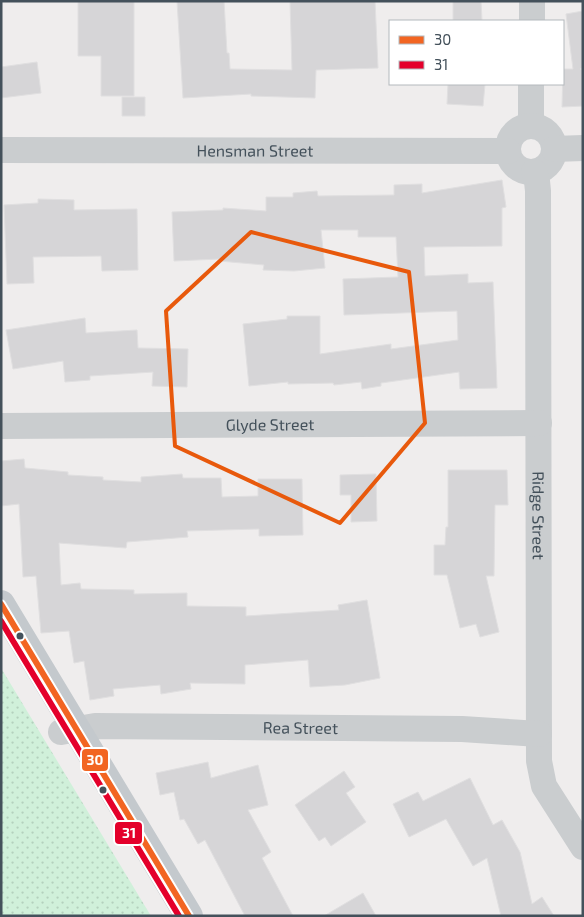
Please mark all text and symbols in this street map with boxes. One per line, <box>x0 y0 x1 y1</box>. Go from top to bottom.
legend <box>389 20 564 85</box>
text: 30 <box>434 30 451 48</box>
text: 31 <box>434 55 448 73</box>
street label: Hensman Street <box>197 140 313 160</box>
street label: Glyde Street <box>226 414 314 434</box>
street label: Ridge Street <box>529 471 549 560</box>
unlabelled marker <box>15 631 25 641</box>
street label: Rea Street <box>263 717 338 737</box>
line badge: 30 <box>81 748 109 772</box>
text: 30 <box>87 751 104 768</box>
unlabelled marker <box>98 785 108 795</box>
line badge: 31 <box>114 821 143 845</box>
text: 31 <box>122 824 136 841</box>

